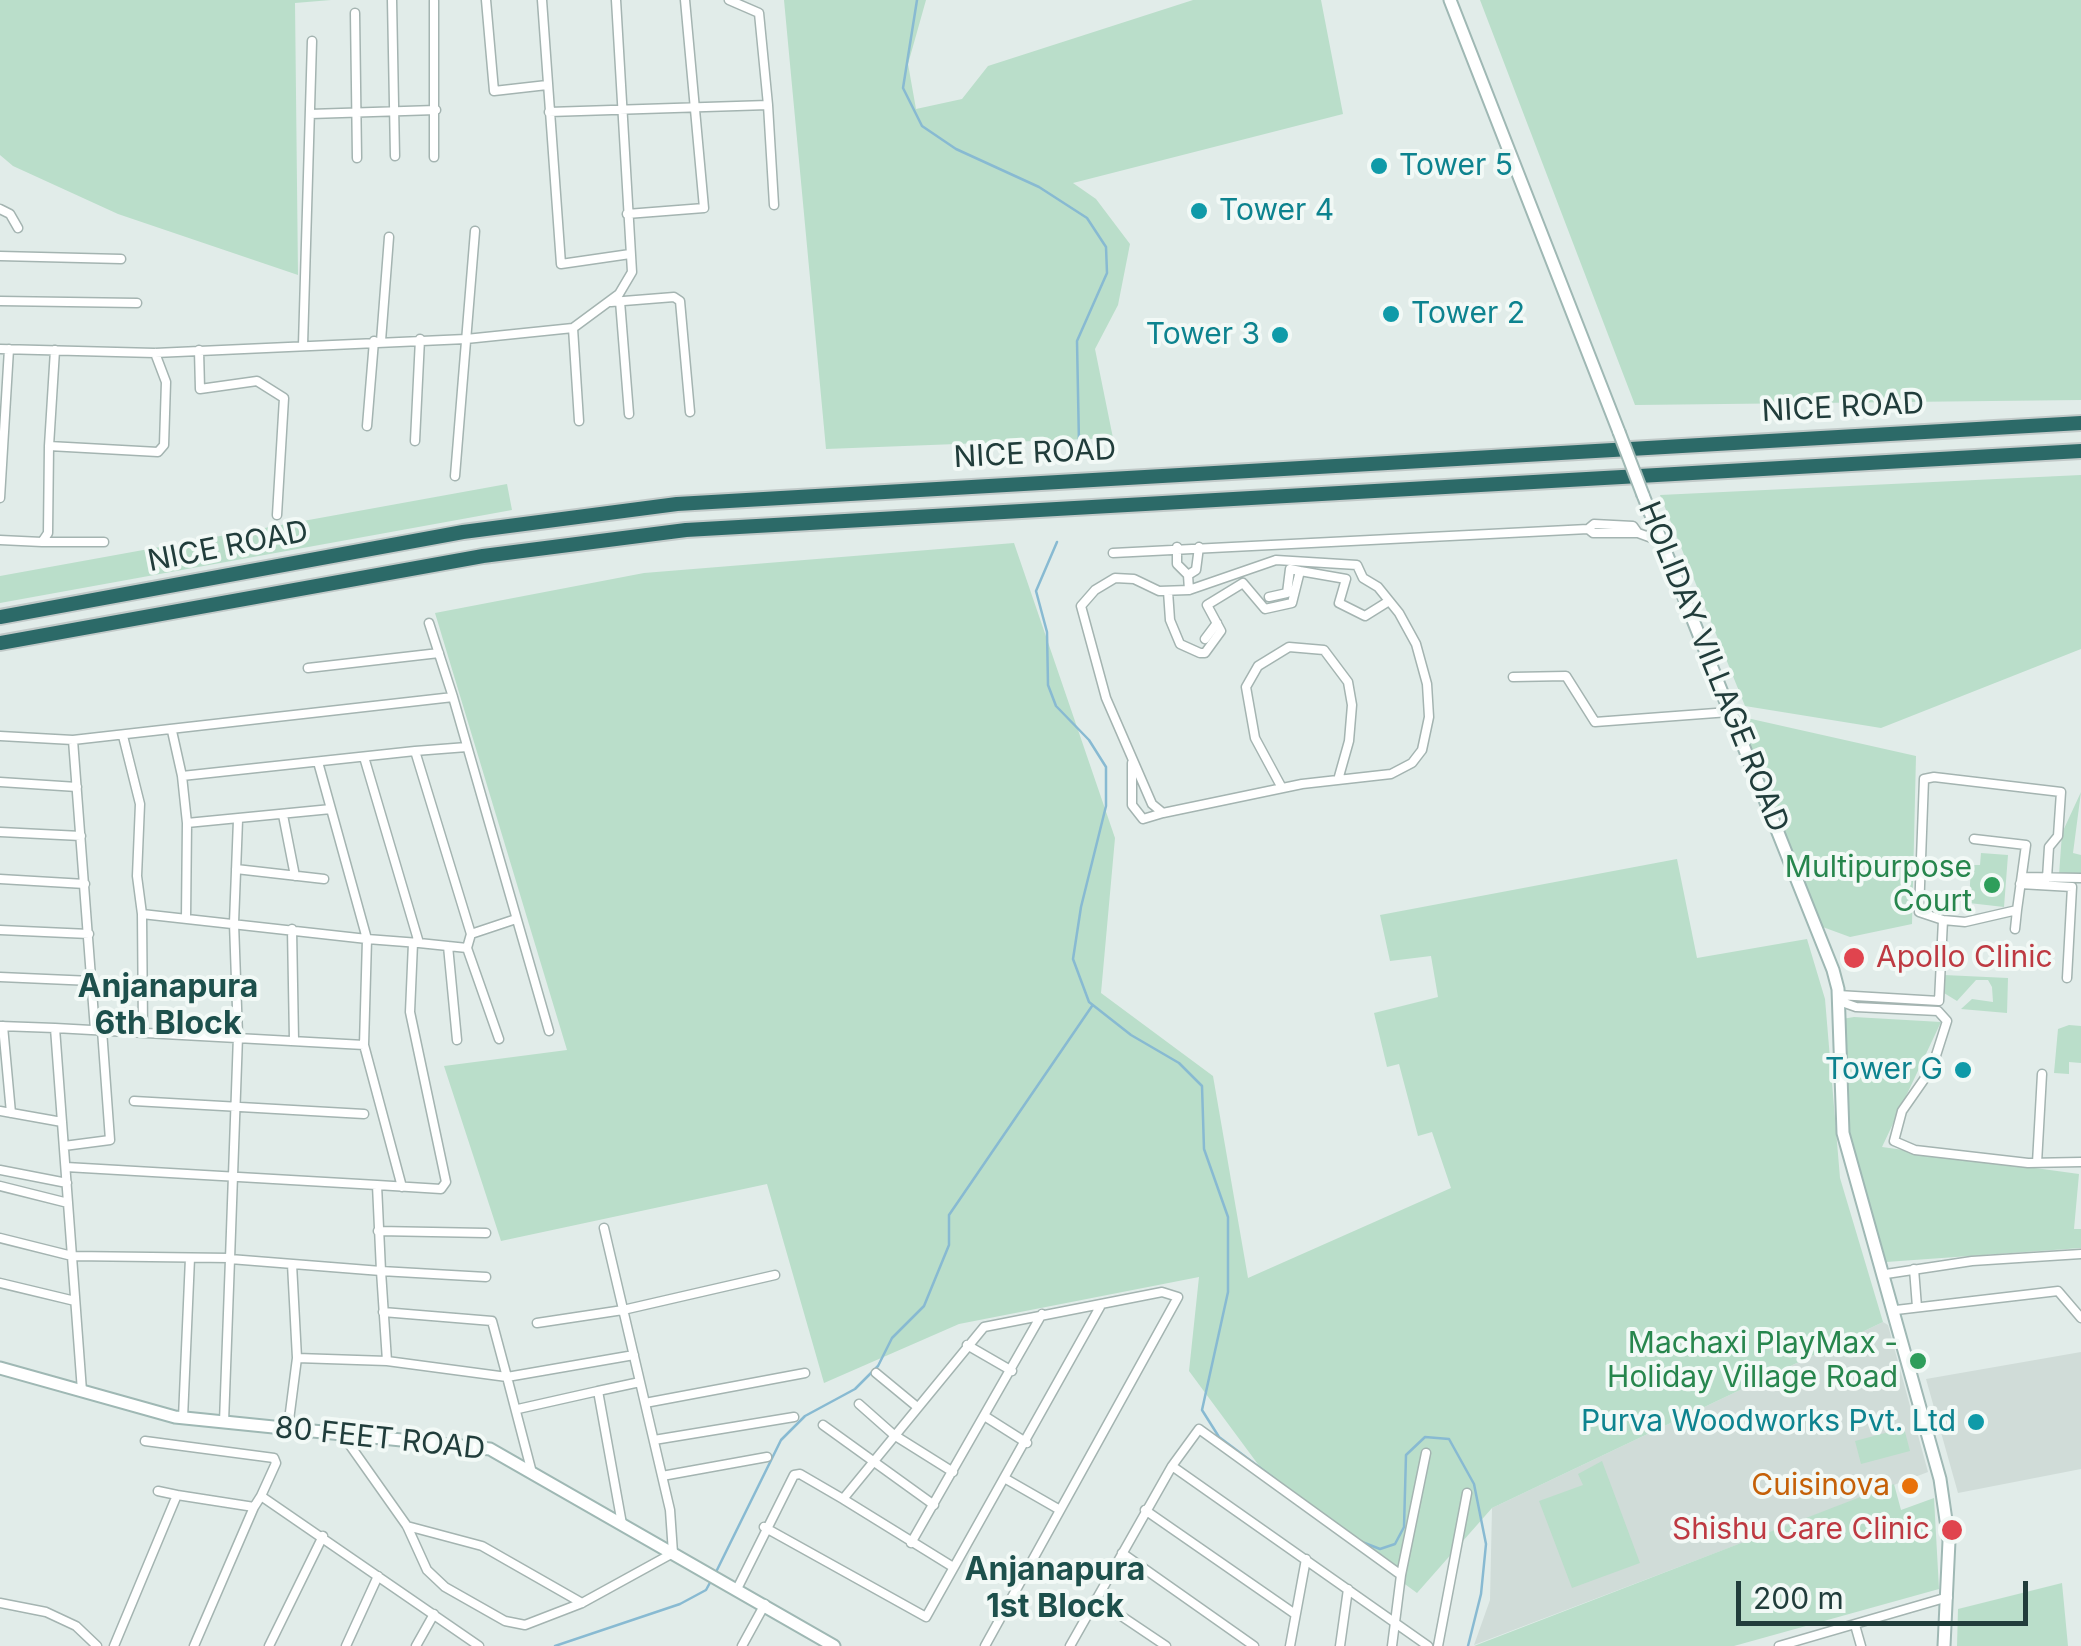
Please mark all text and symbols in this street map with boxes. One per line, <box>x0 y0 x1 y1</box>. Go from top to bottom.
place label: Tower 5 <box>1399 148 1513 184</box>
marker: Tower 5 <box>1368 155 1390 177</box>
place label: Tower 4 <box>1219 193 1334 229</box>
marker: Tower 4 <box>1188 200 1210 222</box>
place label: Tower 2 <box>1411 296 1525 332</box>
marker: Tower 2 <box>1380 303 1402 325</box>
place label: Tower 3 <box>1146 317 1260 353</box>
marker: Tower 3 <box>1269 324 1291 346</box>
street label: NICE ROAD <box>1761 386 1925 430</box>
street label: NICE ROAD <box>953 432 1117 476</box>
street label: HOLIDAY VILLAGE ROAD <box>1630 497 1796 837</box>
street label: NICE ROAD <box>145 514 311 580</box>
place label: Multipurpose Court <box>1785 850 1972 920</box>
marker: Multipurpose Court <box>1981 874 2003 896</box>
place label: Apollo Clinic <box>1876 940 2053 976</box>
marker: Apollo Clinic <box>1841 945 1867 971</box>
district label: Anjanapura 6th Block <box>78 968 258 1043</box>
place label: Tower G <box>1825 1052 1943 1088</box>
marker: Tower G <box>1952 1059 1974 1081</box>
place label: Machaxi PlayMax - Holiday Village Road <box>1607 1326 1898 1396</box>
marker: Machaxi PlayMax - Holiday Village Road <box>1907 1350 1929 1372</box>
place label: Purva Woodworks Pvt. Ltd <box>1581 1404 1956 1440</box>
street label: 80 FEET ROAD <box>273 1410 487 1468</box>
marker: Purva Woodworks Pvt. Ltd <box>1965 1411 1987 1433</box>
place label: Cuisinova <box>1751 1468 1890 1504</box>
marker: Cuisinova <box>1899 1475 1921 1497</box>
place label: Shishu Care Clinic <box>1672 1512 1930 1548</box>
marker: Shishu Care Clinic <box>1939 1517 1965 1543</box>
district label: Anjanapura 1st Block <box>965 1551 1145 1626</box>
scale bar <box>1741 1561 2034 1623</box>
text: 200 m <box>1753 1580 1844 1616</box>

